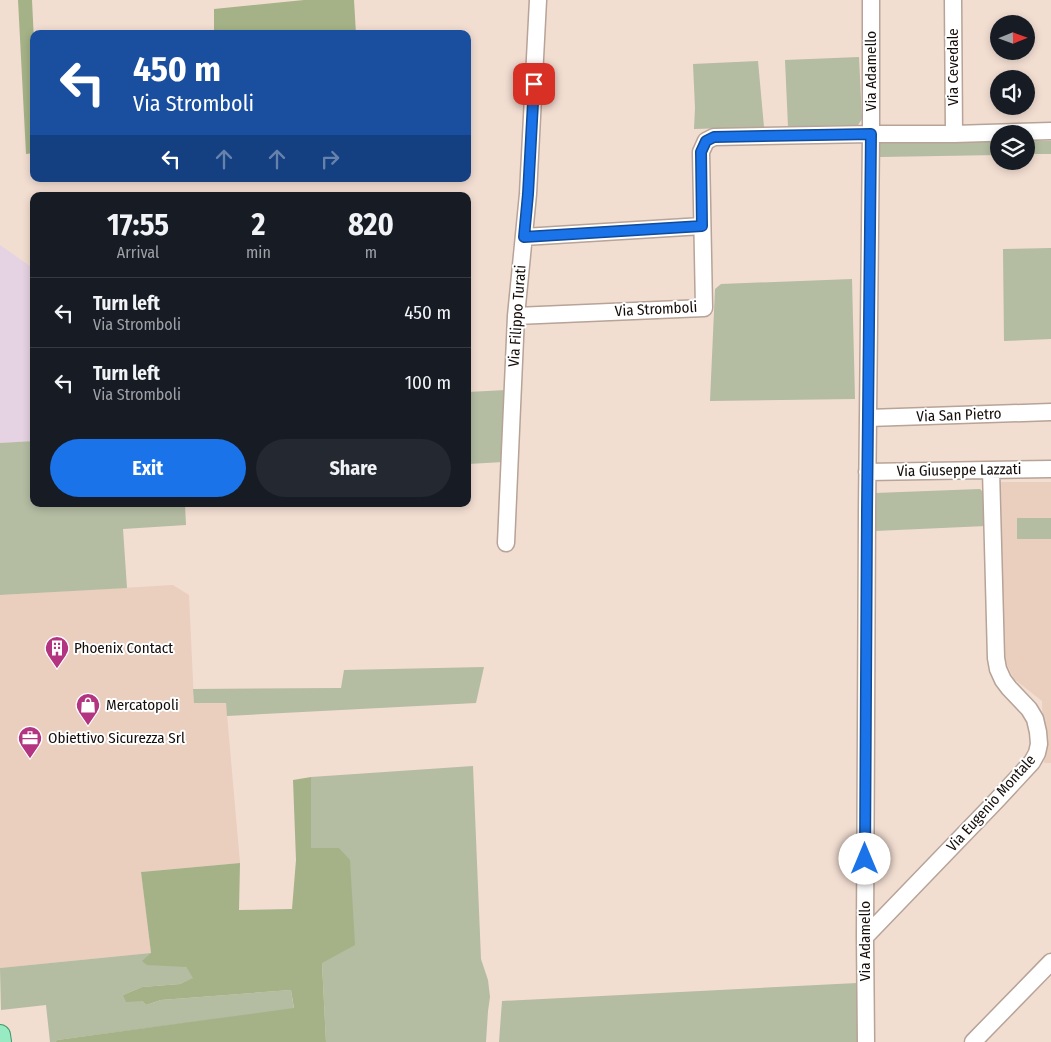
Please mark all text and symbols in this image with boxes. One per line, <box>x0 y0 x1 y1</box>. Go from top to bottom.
north arrow <box>990 15 1035 60</box>
map controls <box>990 15 1035 170</box>
street label: Via Cevedale <box>944 28 962 106</box>
street label: Via Adamello <box>862 31 880 111</box>
text: 450 m <box>133 48 221 90</box>
icon: left <box>50 50 115 115</box>
pin <box>513 63 555 105</box>
icon: arrive <box>520 70 548 98</box>
button: sound <box>990 70 1035 115</box>
text: Via Stromboli <box>133 90 254 117</box>
button: layers <box>990 125 1035 170</box>
icon: left <box>157 145 185 173</box>
icon: ahead <box>210 145 238 173</box>
icon: ahead <box>263 145 291 173</box>
icon: right <box>316 145 344 173</box>
text: 17:55 <box>107 207 169 243</box>
text: 2 <box>251 207 265 243</box>
text: 820 <box>348 207 394 243</box>
text: Arrival <box>117 243 159 262</box>
text: min <box>246 243 271 262</box>
text: m <box>365 243 377 262</box>
street label: Via Filippo Turati <box>504 264 530 368</box>
text: Turn left <box>93 292 160 315</box>
street label: Via Stromboli <box>614 298 698 320</box>
icon: left <box>50 299 78 327</box>
text: 450 m <box>404 301 451 324</box>
text: Via Stromboli <box>93 315 181 334</box>
text: Turn left <box>93 362 160 385</box>
icon: left <box>50 369 78 397</box>
text: 100 m <box>405 371 451 394</box>
text: Via Stromboli <box>93 385 181 404</box>
street label: Via San Pietro <box>916 405 1002 425</box>
button: Exit <box>50 439 246 497</box>
button: Share <box>256 439 451 497</box>
street label: Via Giuseppe Lazzati <box>896 460 1022 480</box>
building icon: Phoenix Contact <box>44 635 70 669</box>
place label: Phoenix Contact <box>74 639 173 657</box>
shop icon: Mercatopoli <box>75 692 101 726</box>
place label: Mercatopoli <box>106 696 179 714</box>
office icon: Obiettivo Sicurezza Srl <box>17 725 43 759</box>
place label: Obiettivo Sicurezza Srl <box>48 729 185 747</box>
street label: Via Eugenio Montale <box>943 751 1039 855</box>
position arrow <box>838 832 890 884</box>
street label: Via Adamello <box>856 901 874 981</box>

